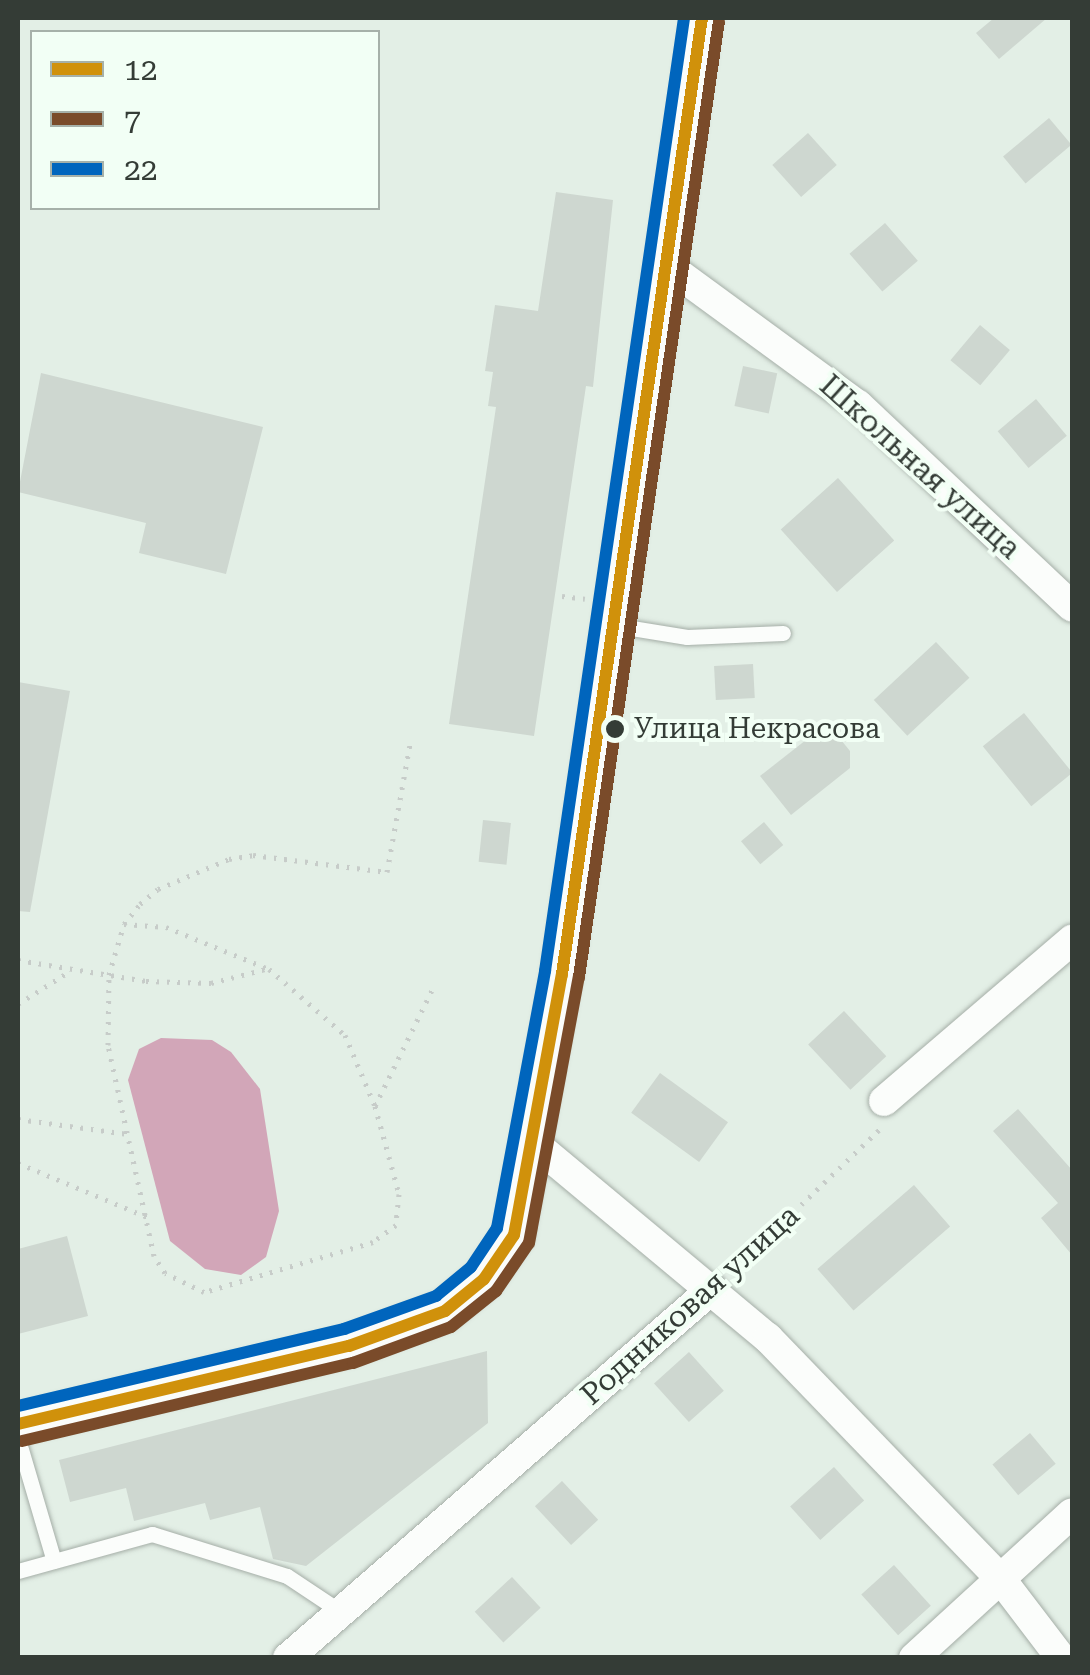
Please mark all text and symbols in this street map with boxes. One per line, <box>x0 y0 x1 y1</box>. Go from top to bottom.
legend <box>30 30 380 210</box>
text: 12 <box>124 52 158 87</box>
text: 7 <box>124 102 141 137</box>
text: 22 <box>124 152 158 187</box>
street label: Школьная улица <box>812 367 1028 567</box>
place label: Улица Некрасова <box>634 712 880 746</box>
marker: Улица Некрасова <box>605 719 625 739</box>
street label: Родниковая улица <box>573 1197 807 1413</box>

